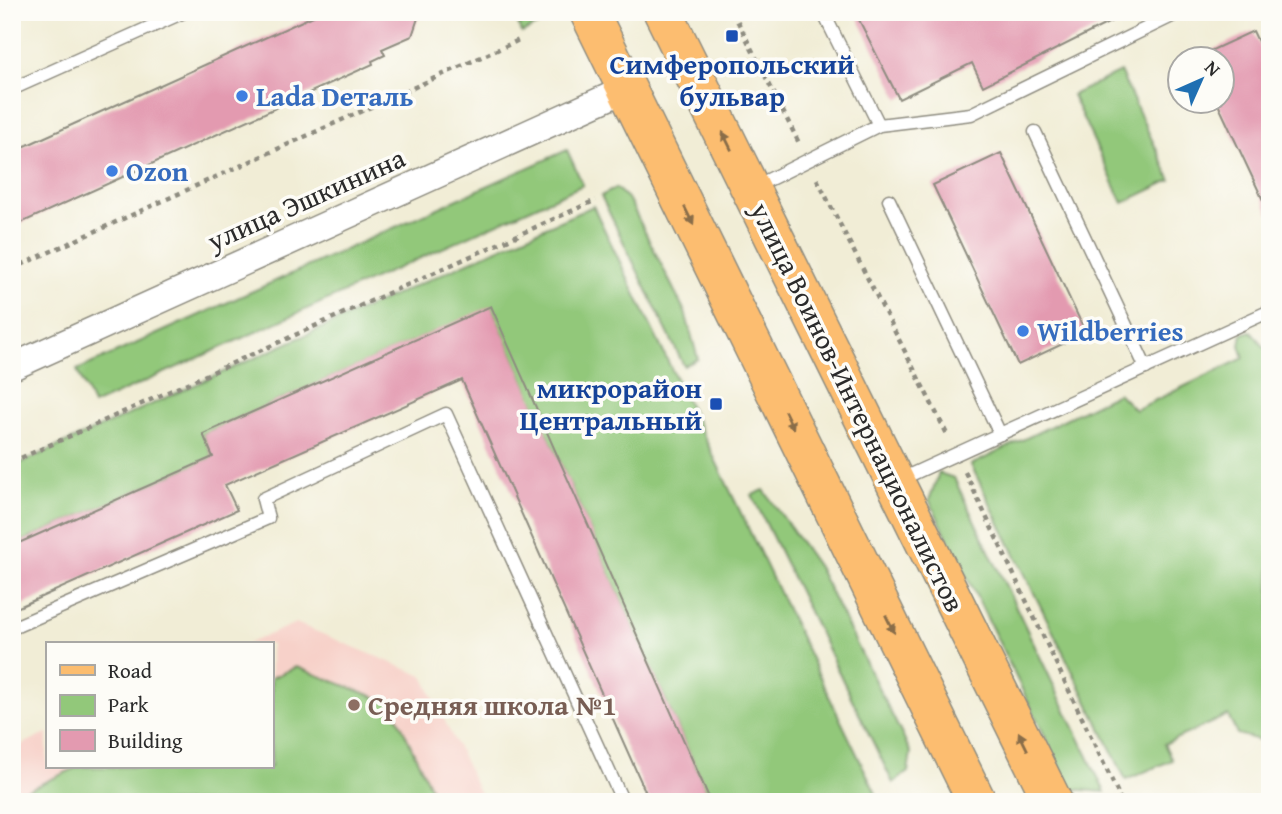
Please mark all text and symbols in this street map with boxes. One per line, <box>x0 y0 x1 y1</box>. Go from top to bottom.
marker: Симферопольский бульвар <box>724 28 740 44</box>
place label: Симферопольский бульвар <box>609 43 855 116</box>
north arrow <box>1166 46 1236 116</box>
text: N <box>1199 54 1228 83</box>
place label: Lada Dеталь <box>256 75 414 116</box>
marker: Lada Dеталь <box>234 88 250 104</box>
one-way arrow <box>721 131 732 151</box>
street label: улица Эшкинина <box>199 136 412 261</box>
place label: Ozon <box>126 150 189 191</box>
marker: Ozon <box>104 163 120 179</box>
street label: улица Воинов-Интернационалистов <box>741 194 976 619</box>
one-way arrow <box>683 206 694 226</box>
place label: Wildberries <box>1037 310 1184 351</box>
marker: Wildberries <box>1015 323 1031 339</box>
place label: микрорайон Центральный <box>519 367 702 440</box>
marker: микрорайон Центральный <box>708 396 724 412</box>
one-way arrow <box>784 410 795 430</box>
one-way arrow <box>884 614 895 634</box>
legend <box>46 642 273 768</box>
text: Road <box>108 655 153 686</box>
place label: Средняя школа №1 <box>368 684 617 725</box>
text: Park <box>108 689 149 720</box>
marker: Средняя школа №1 <box>346 697 362 713</box>
text: Building <box>108 725 183 756</box>
one-way arrow <box>1017 731 1028 751</box>

